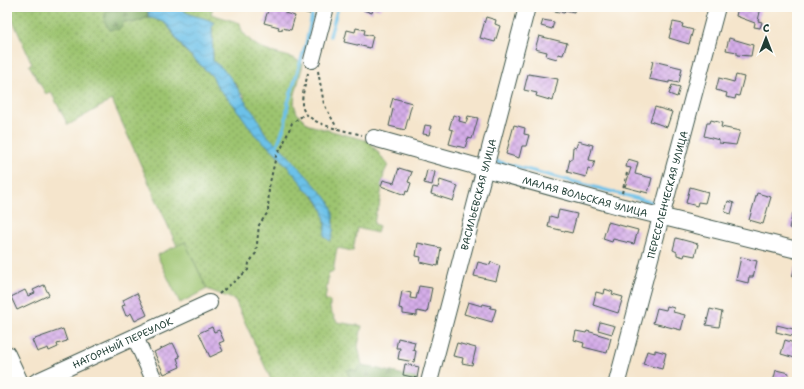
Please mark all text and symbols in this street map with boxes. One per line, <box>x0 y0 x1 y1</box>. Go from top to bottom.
north arrow <box>746 18 786 58</box>
text: С <box>763 21 770 36</box>
street label: ПЕРЕСЕЛЕНЧЕСКАЯ УЛИЦА <box>644 129 690 260</box>
street label: ВАСИЛЬЕВСКАЯ УЛИЦА <box>457 137 499 251</box>
street label: МАЛАЯ ВОЛЬСКАЯ УЛИЦА <box>521 173 649 219</box>
street label: НАГОРНЫЙ ПЕРЕУЛОК <box>70 314 175 371</box>

